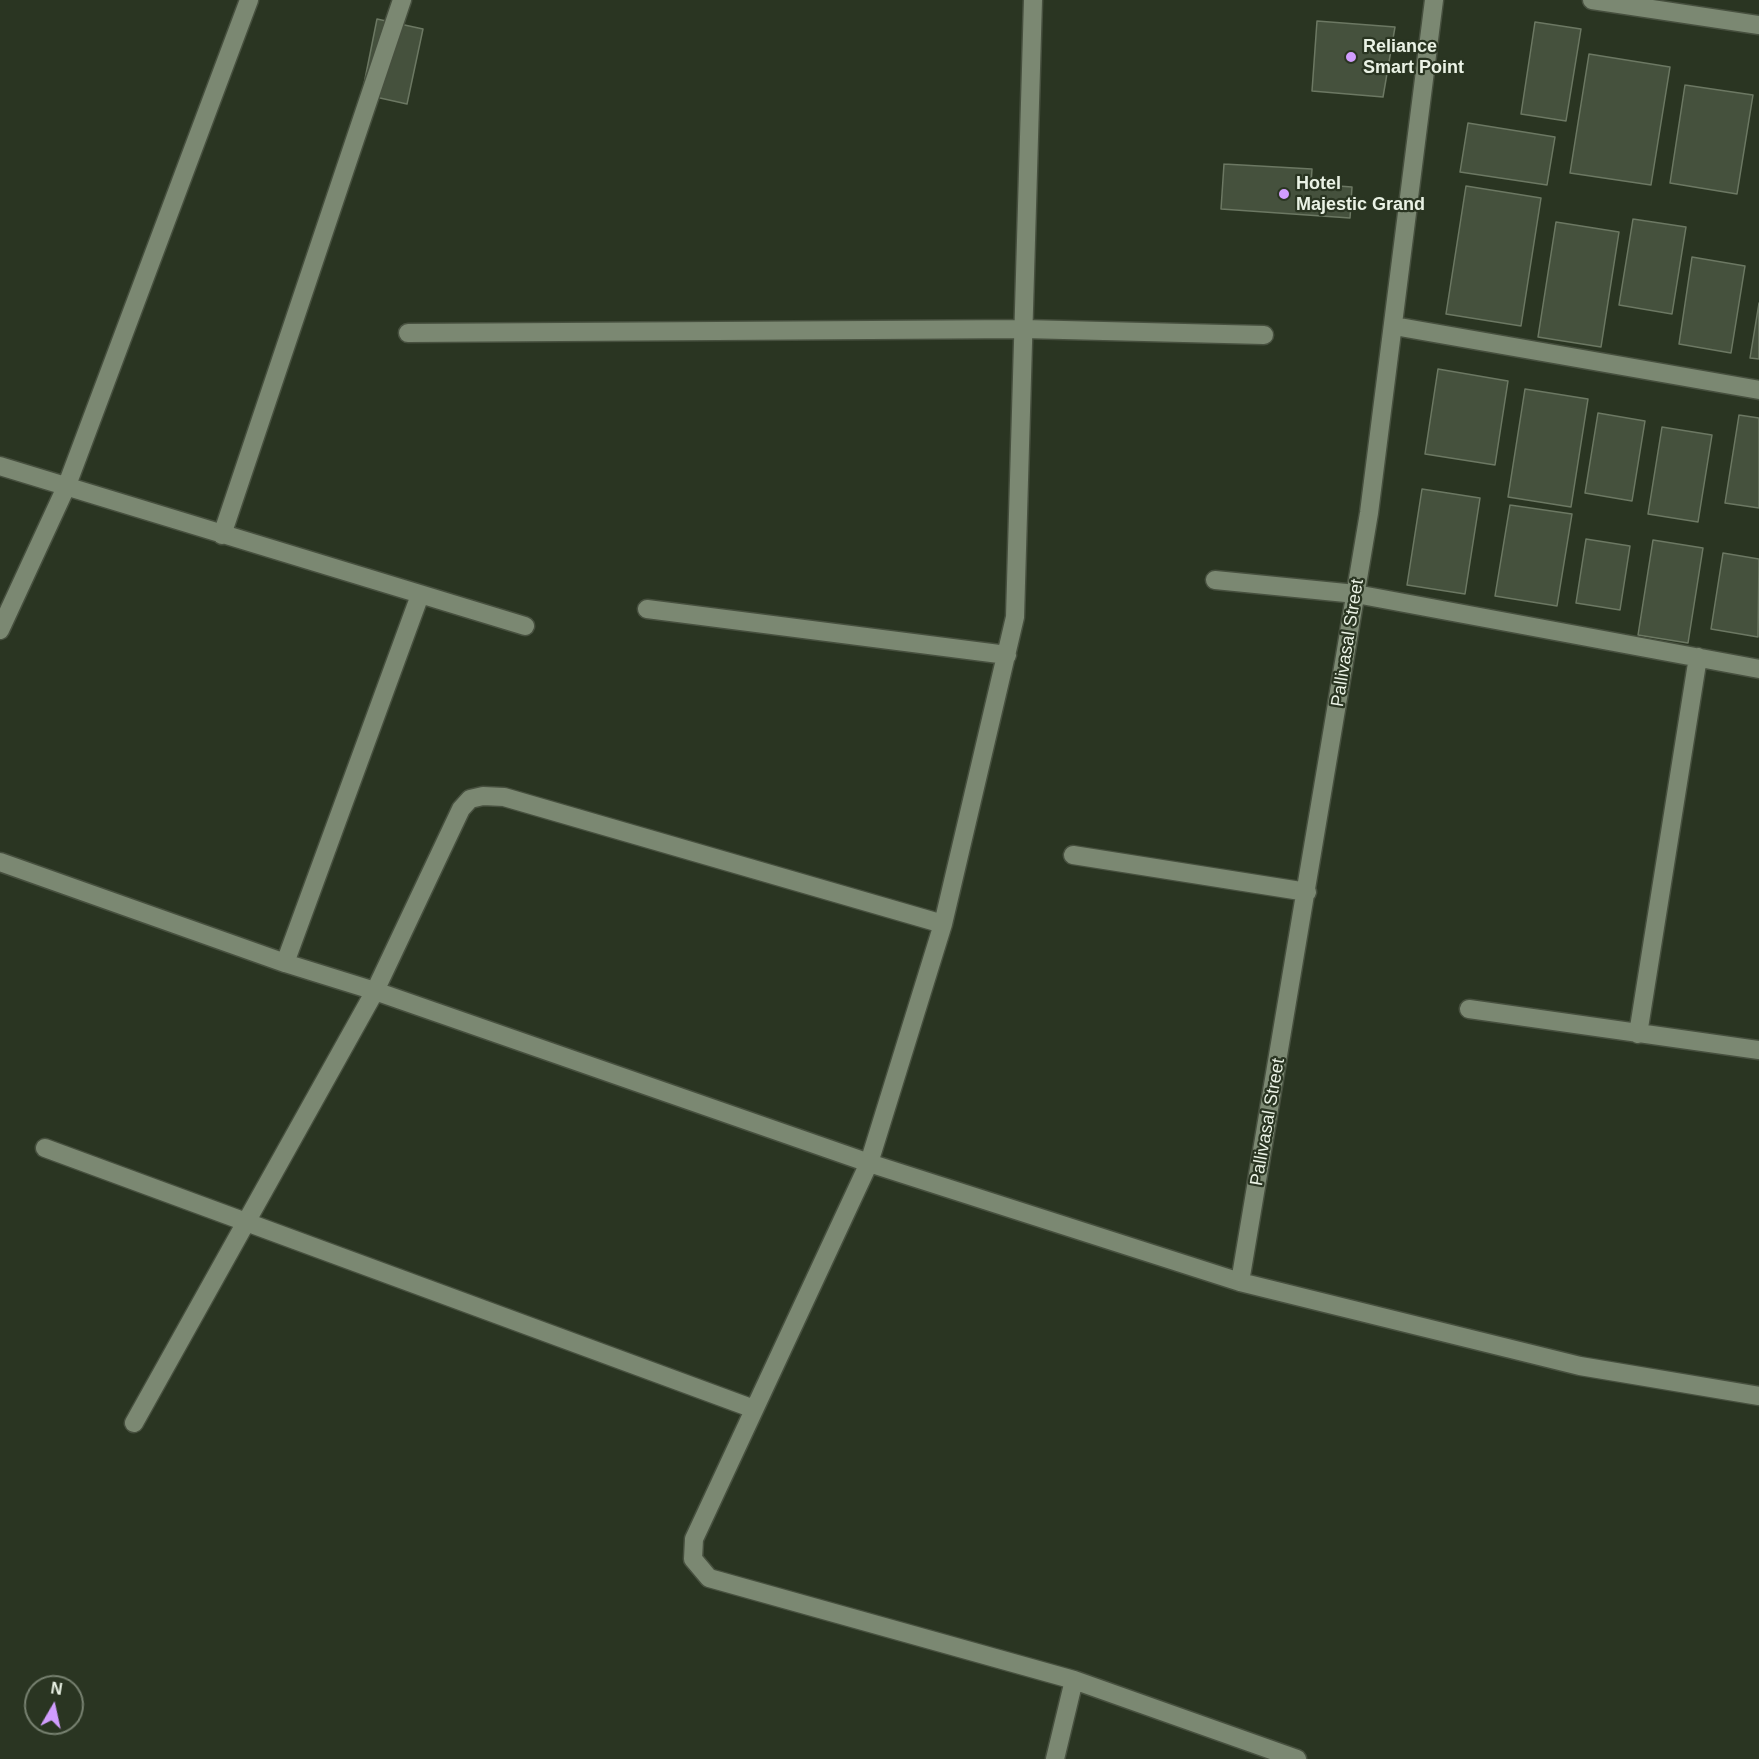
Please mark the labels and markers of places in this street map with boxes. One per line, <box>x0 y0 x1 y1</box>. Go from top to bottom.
place label: Reliance Smart Point <box>1363 36 1464 78</box>
marker: Reliance Smart Point <box>1344 50 1358 64</box>
place label: Hotel Majestic Grand <box>1296 173 1425 216</box>
marker: Hotel Majestic Grand <box>1277 187 1291 201</box>

